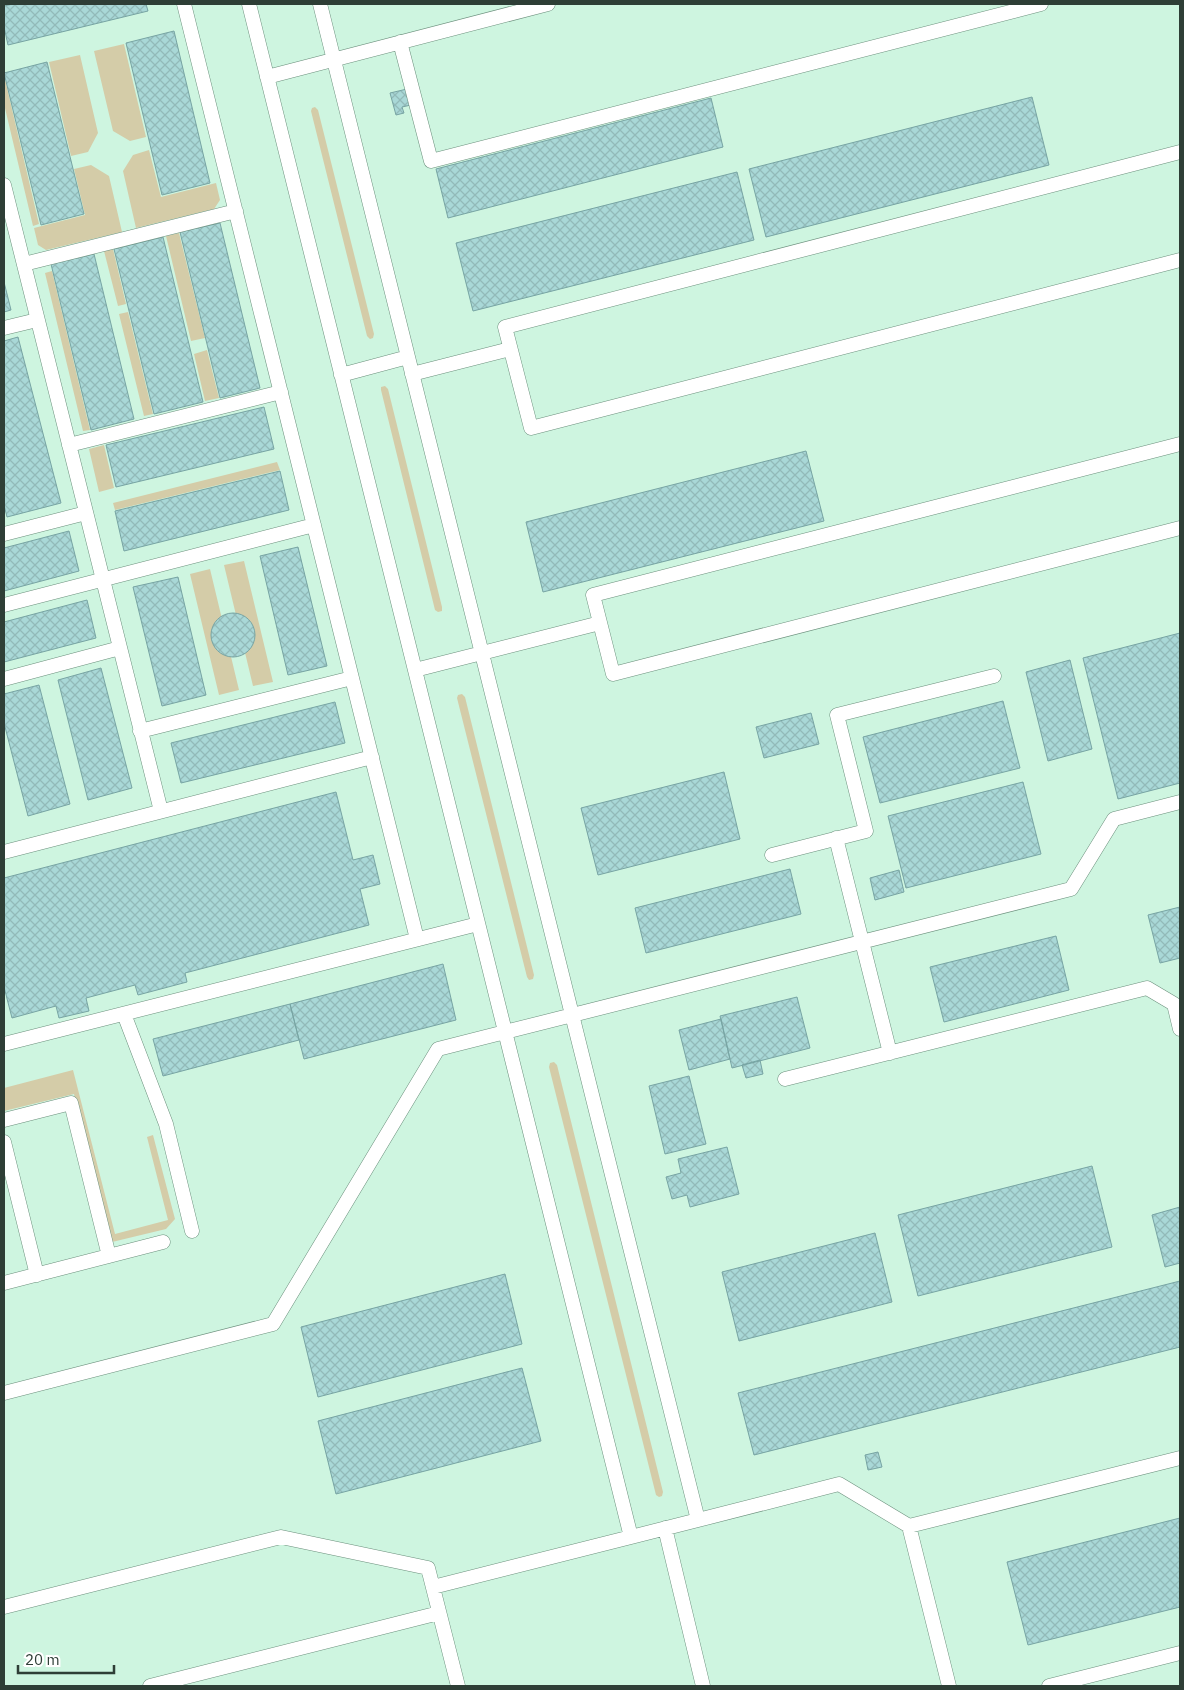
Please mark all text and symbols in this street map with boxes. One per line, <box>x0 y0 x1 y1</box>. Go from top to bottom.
scale bar <box>18 1642 114 1674</box>
text: 20 m <box>25 1650 60 1669</box>

